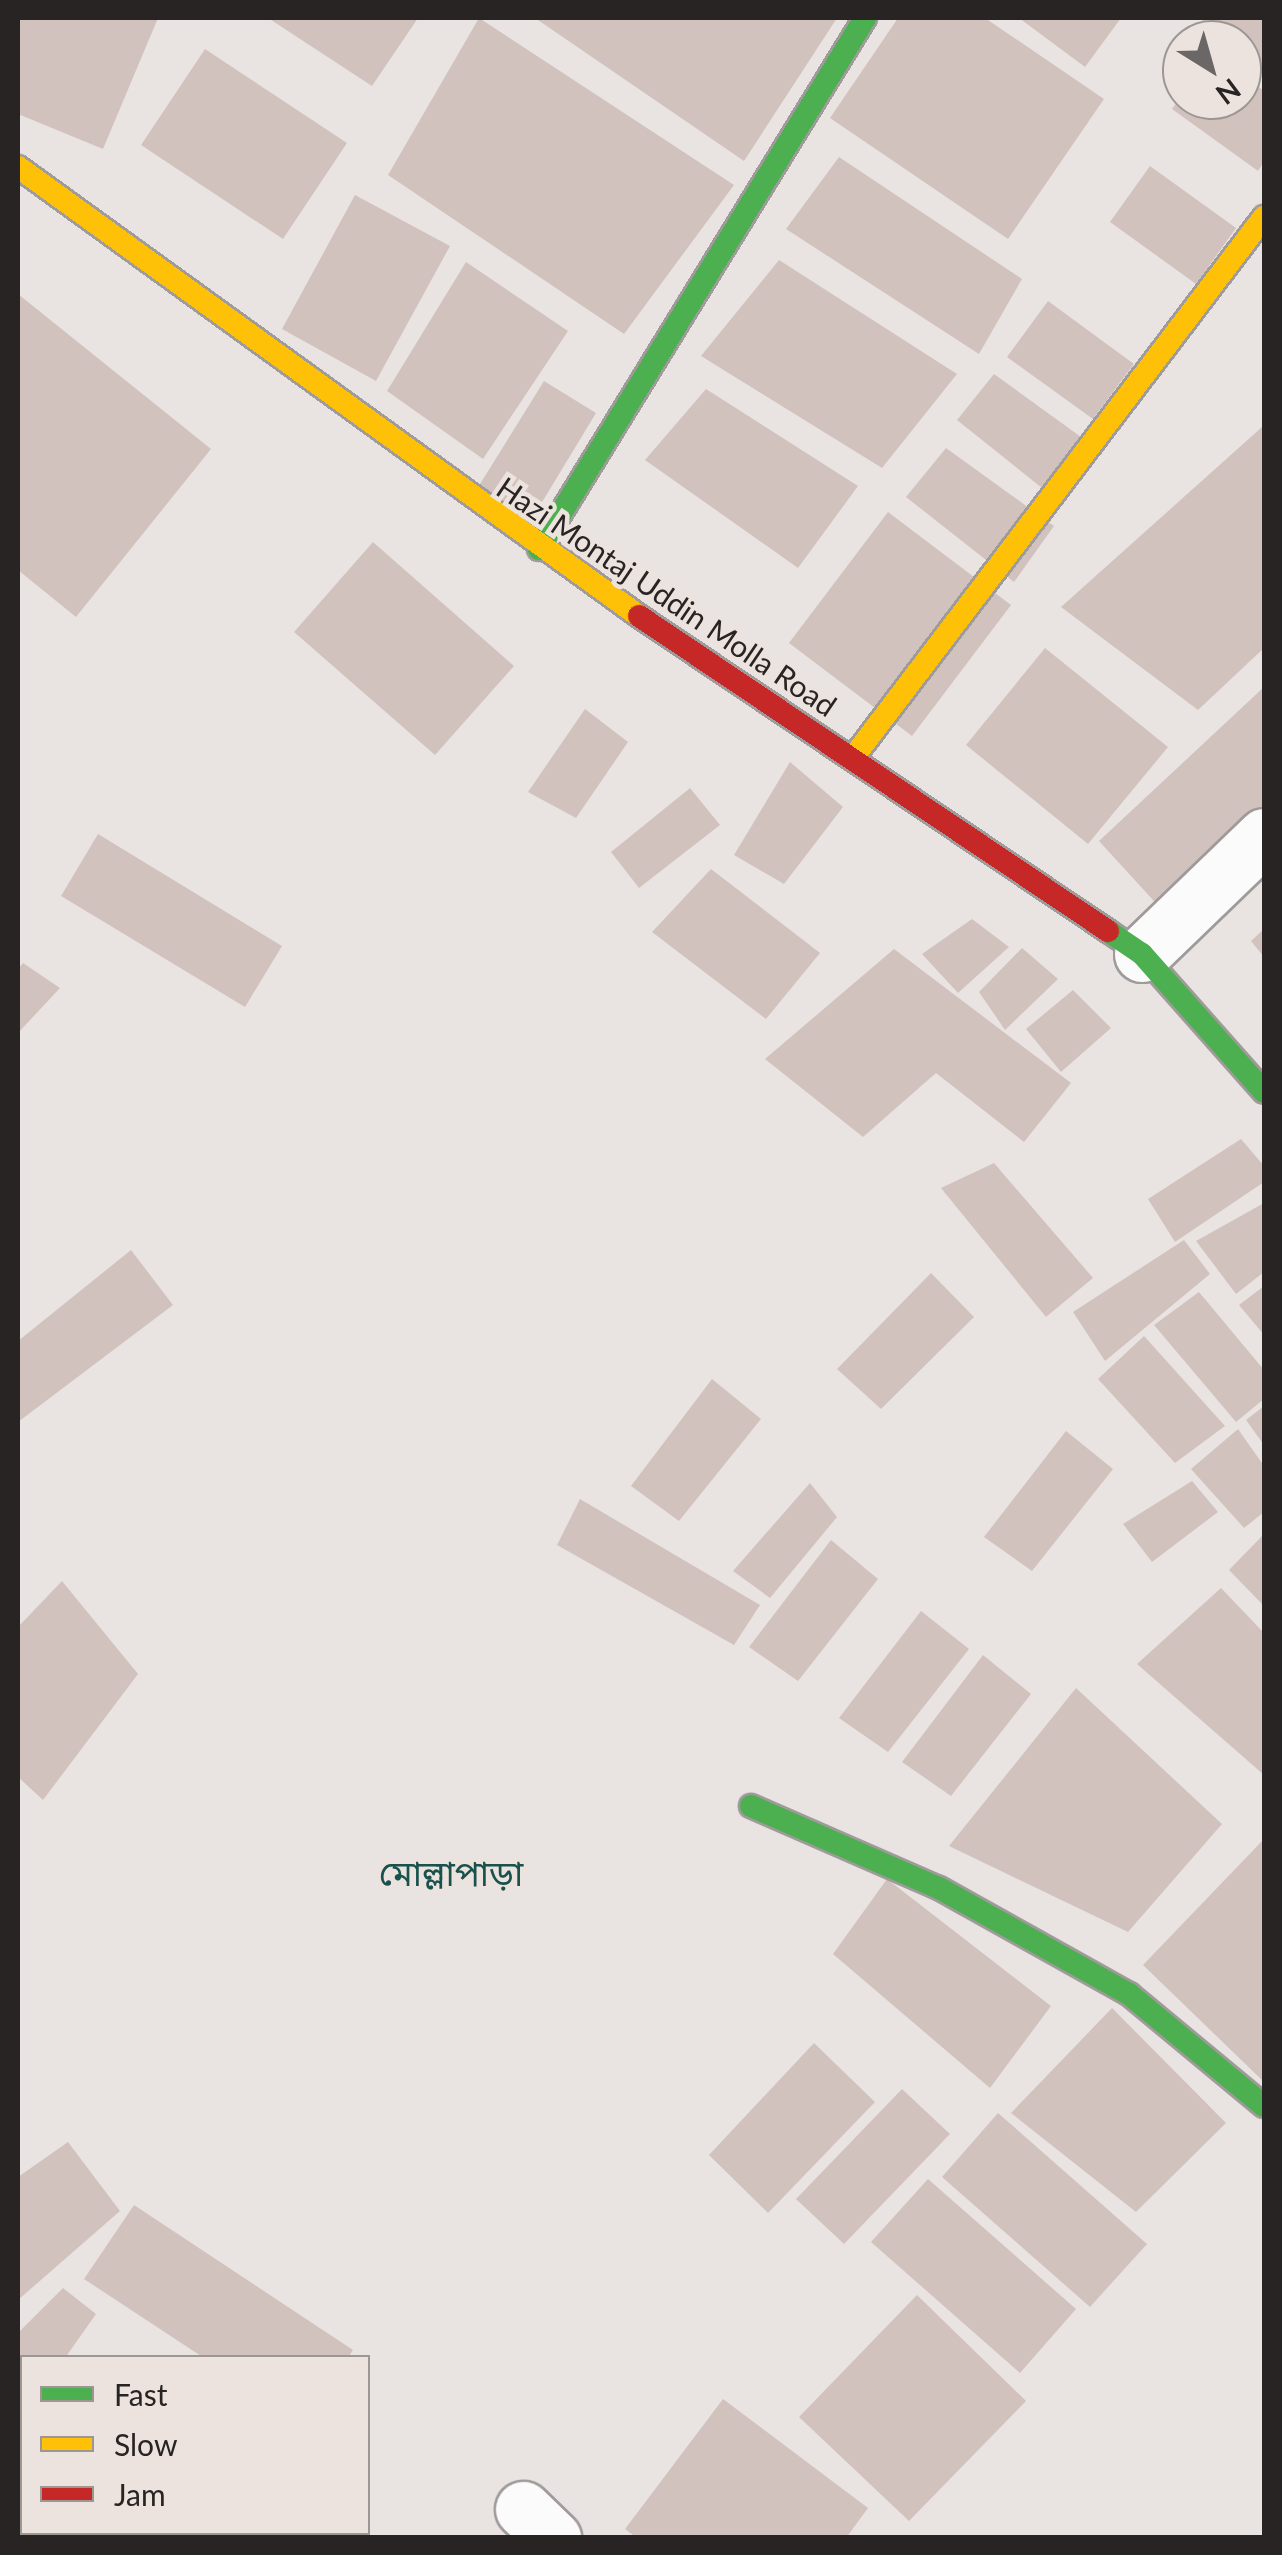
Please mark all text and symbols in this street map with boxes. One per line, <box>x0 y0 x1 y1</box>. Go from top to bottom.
north arrow <box>1162 20 1262 120</box>
text: N <box>1210 72 1248 112</box>
street label: Hazi Montaj Uddin Molla Road <box>490 469 844 723</box>
district label: মোল্লাপাড়া <box>379 1851 523 1893</box>
legend <box>20 2355 370 2535</box>
text: Fast <box>114 2376 168 2412</box>
text: Slow <box>114 2426 177 2462</box>
text: Jam <box>114 2476 166 2512</box>

